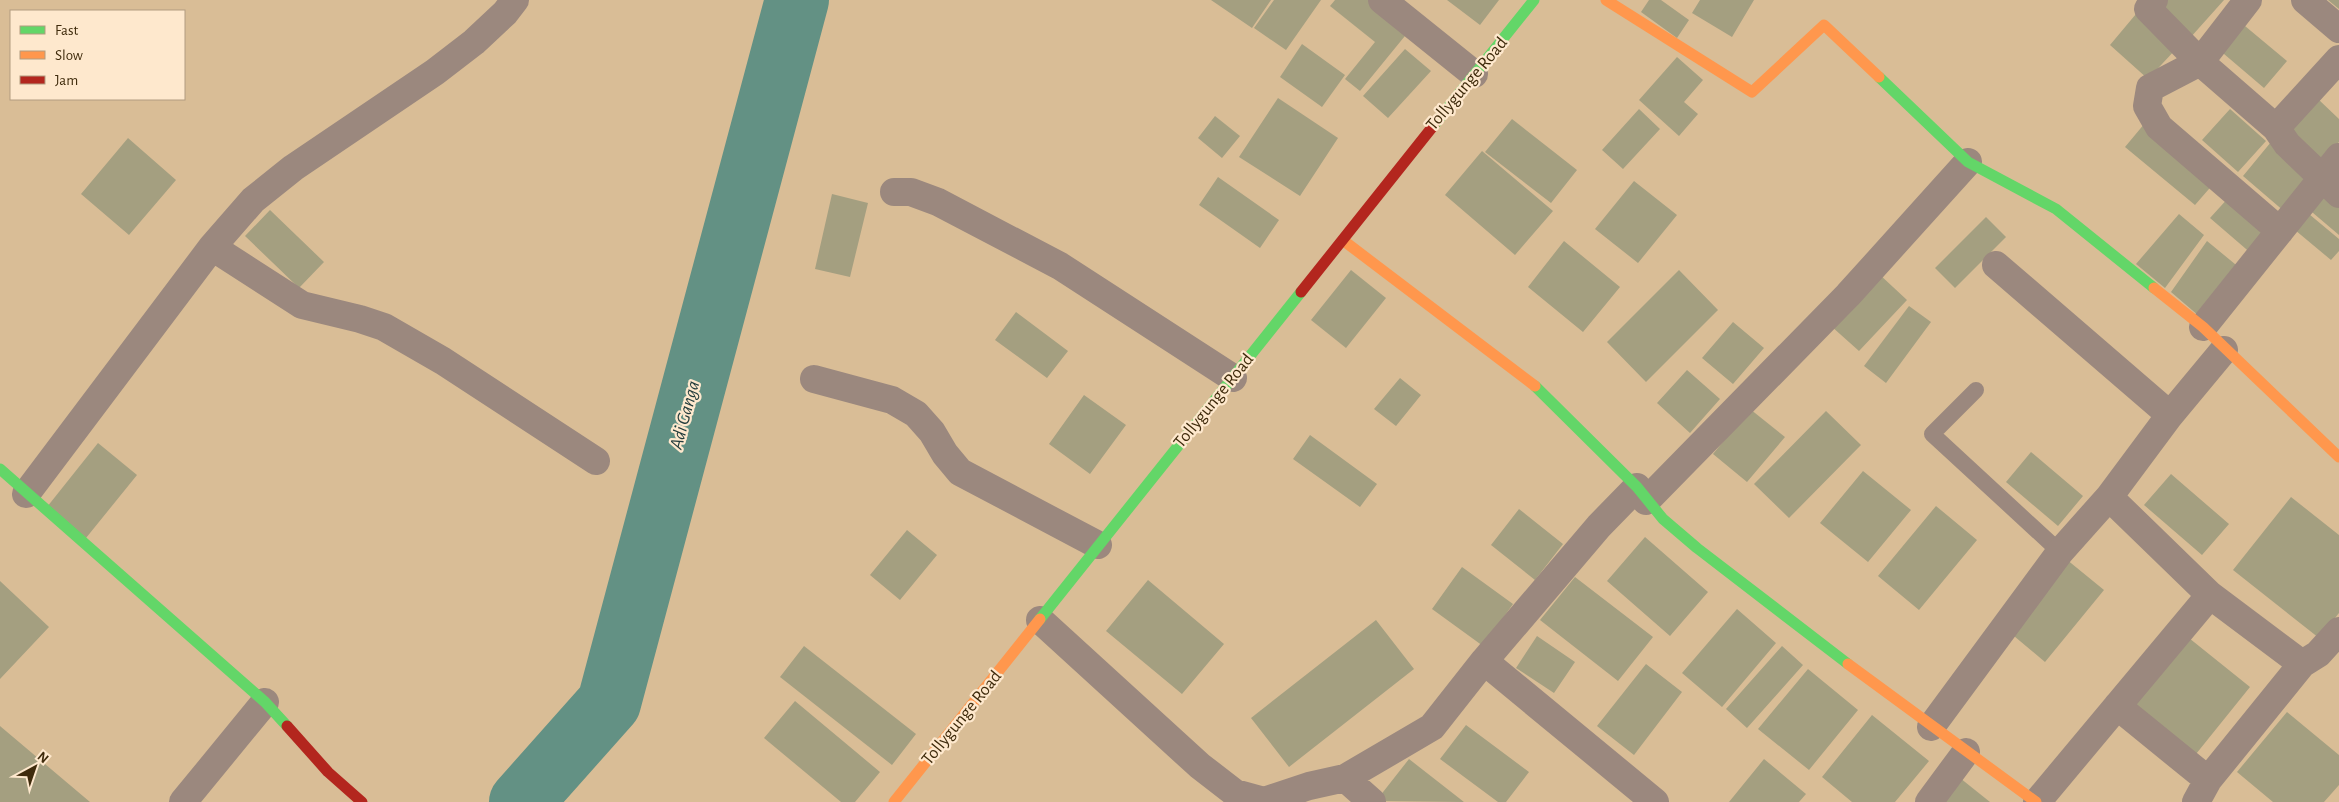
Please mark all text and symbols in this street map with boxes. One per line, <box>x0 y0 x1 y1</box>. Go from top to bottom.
legend <box>10 10 185 100</box>
text: Fast <box>55 23 79 38</box>
street label: Tollygunge Road <box>1423 34 1511 134</box>
text: Slow <box>55 48 83 63</box>
text: Jam <box>55 73 78 88</box>
street label: Tollygunge Road <box>1171 350 1257 452</box>
water label: Adi Ganga <box>667 379 703 452</box>
street label: Tollygunge Road <box>919 667 1005 769</box>
north arrow <box>10 742 60 792</box>
text: N <box>34 749 51 766</box>

